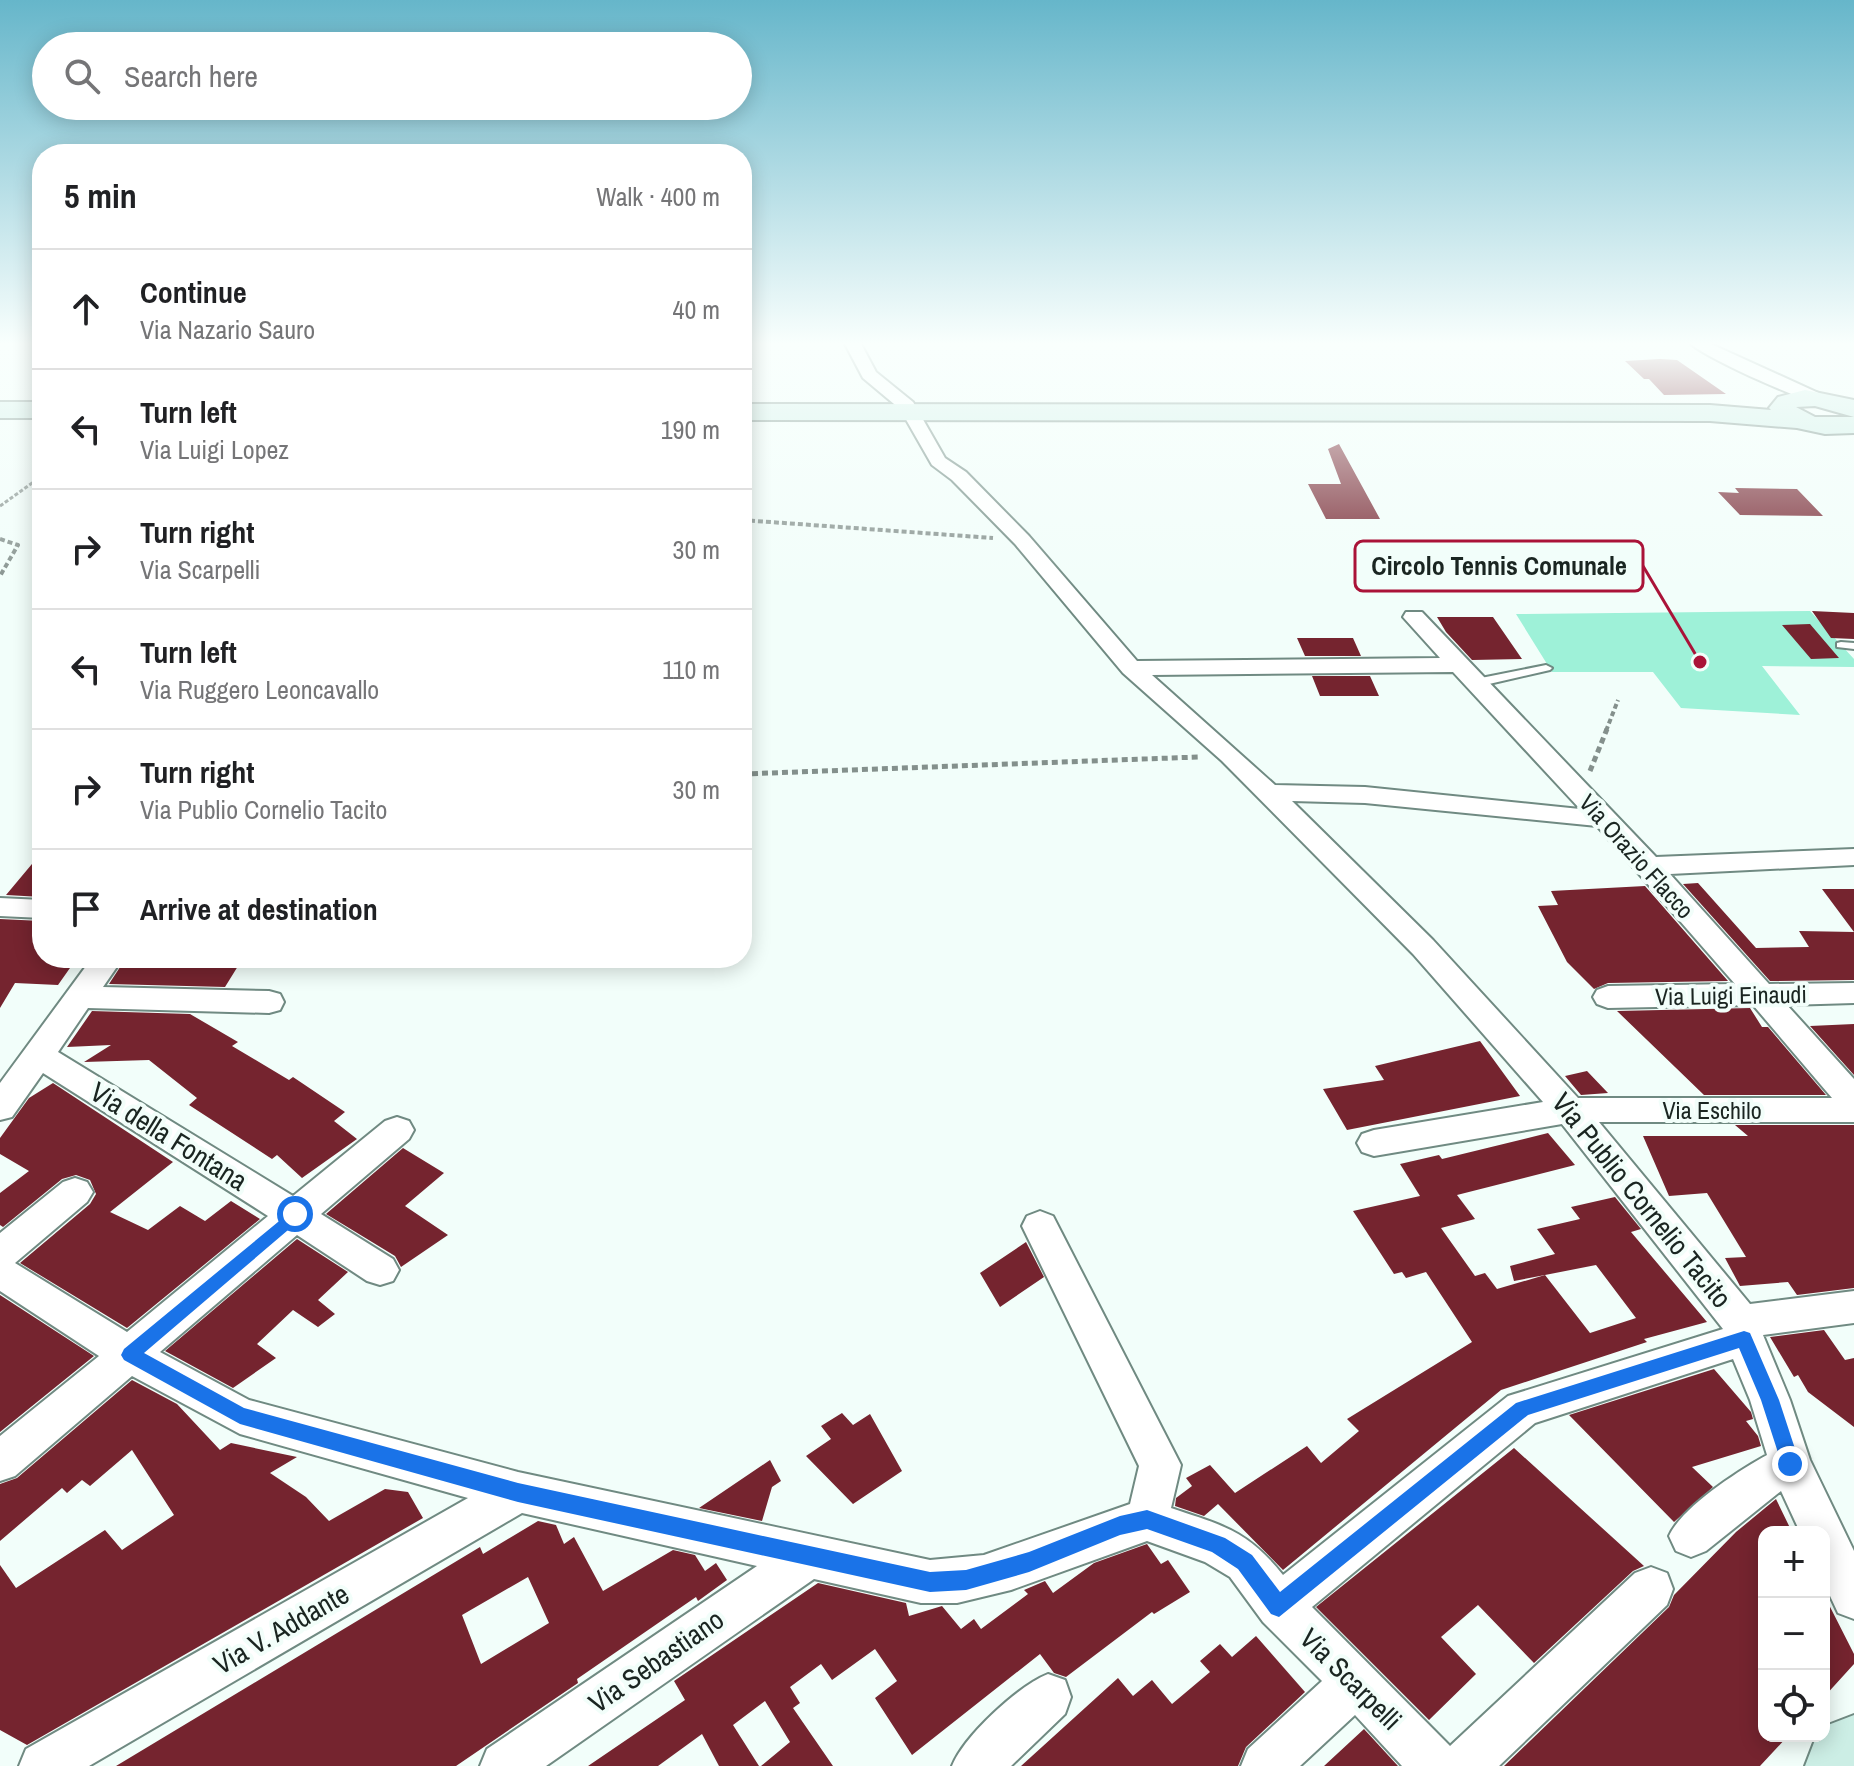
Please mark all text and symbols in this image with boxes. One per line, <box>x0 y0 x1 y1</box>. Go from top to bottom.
search box <box>32 32 752 120</box>
icon: search <box>60 54 104 98</box>
text: Search here <box>124 56 258 96</box>
text: 5 min <box>64 173 137 219</box>
text: Walk · 400 m <box>596 179 720 214</box>
text: Continue <box>140 272 247 312</box>
icon: ahead <box>64 287 108 331</box>
text: 40 m <box>673 292 720 327</box>
text: Via Nazario Sauro <box>140 312 315 347</box>
text: Turn left <box>140 392 237 432</box>
icon: left <box>64 407 108 451</box>
text: 190 m <box>661 412 720 447</box>
text: Via Luigi Lopez <box>140 432 289 467</box>
text: Turn right <box>140 512 254 552</box>
icon: right <box>64 527 108 571</box>
text: 30 m <box>673 532 720 567</box>
callout: Circolo Tennis Comunale <box>1355 541 1643 591</box>
text: Circolo Tennis Comunale <box>1371 548 1627 583</box>
text: Via Scarpelli <box>140 552 261 587</box>
text: Turn left <box>140 632 237 672</box>
icon: left <box>64 647 108 691</box>
text: 110 m <box>662 652 720 687</box>
text: Via Ruggero Leoncavallo <box>140 672 379 707</box>
text: Turn right <box>140 752 254 792</box>
icon: right <box>64 767 108 811</box>
text: 30 m <box>673 772 720 807</box>
street label: Via Orazio Flacco <box>1573 787 1701 925</box>
text: Via Publio Cornelio Tacito <box>140 792 387 827</box>
icon: arrive <box>64 887 108 931</box>
text: Arrive at destination <box>140 889 378 929</box>
street label: Via Luigi Einaudi <box>1655 978 1807 1012</box>
street label: Via della Fontana <box>83 1073 255 1200</box>
street label: Via Publio Cornelio Tacito <box>1543 1085 1741 1315</box>
street label: Via Eschilo <box>1662 1094 1762 1126</box>
route start <box>277 1196 313 1232</box>
route end <box>1772 1446 1808 1482</box>
map controls <box>1758 1526 1830 1742</box>
button: + <box>1758 1526 1830 1598</box>
street label: Via V. Addante <box>206 1575 356 1683</box>
button: − <box>1758 1598 1830 1670</box>
street label: Via Sebastiano <box>581 1601 731 1721</box>
street label: Via Scarpelli <box>1292 1620 1410 1738</box>
button: locate <box>1758 1670 1830 1742</box>

